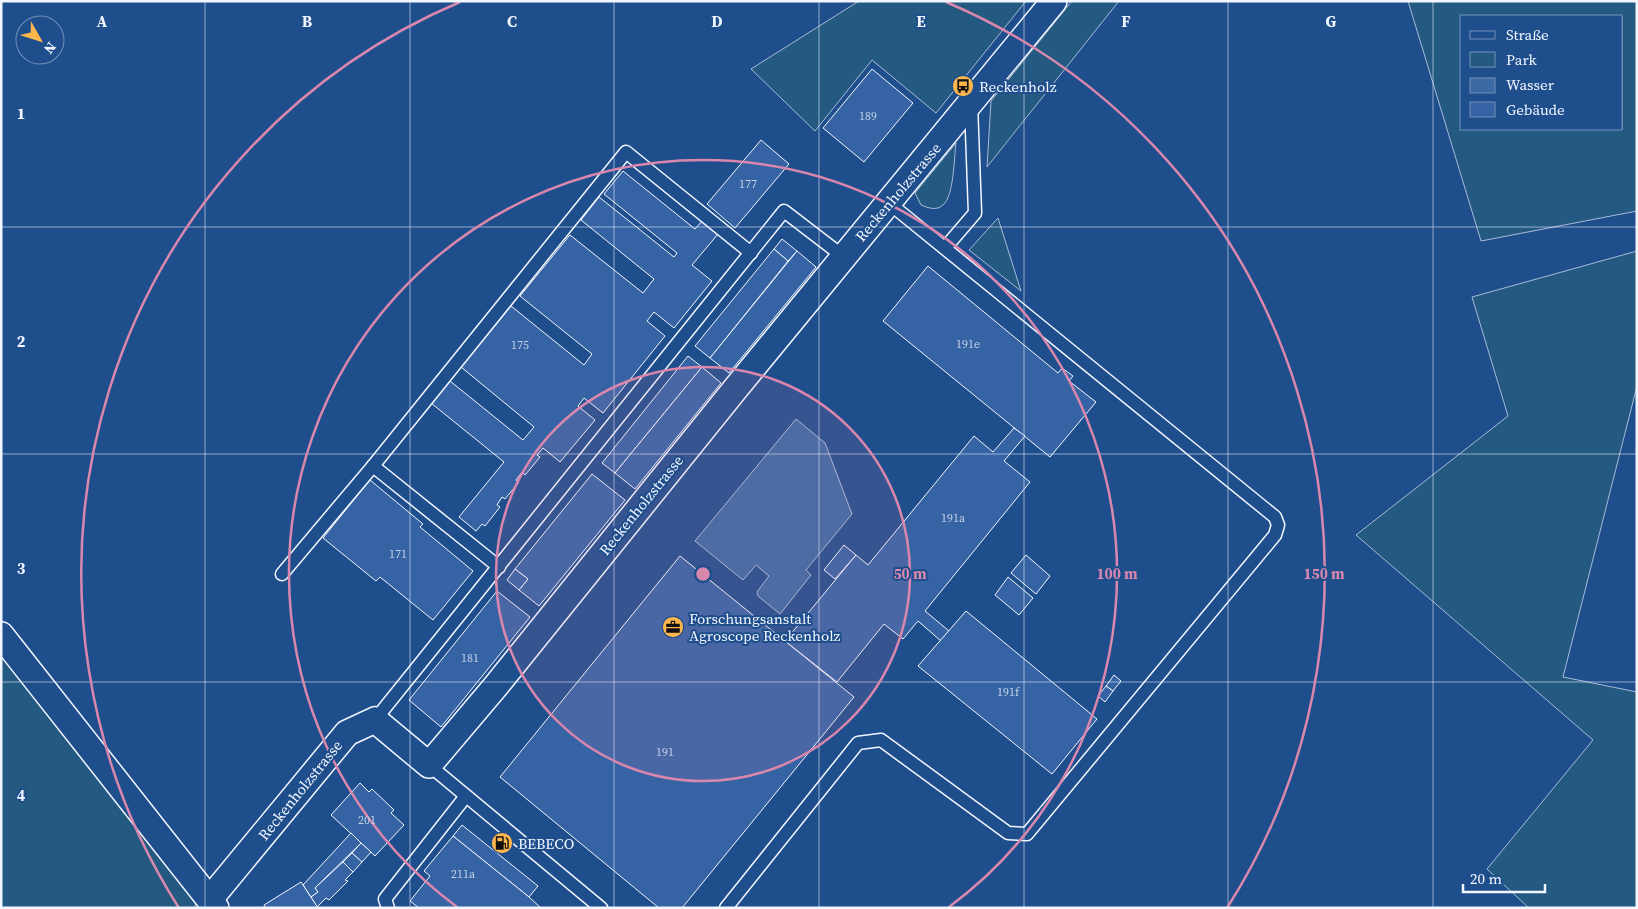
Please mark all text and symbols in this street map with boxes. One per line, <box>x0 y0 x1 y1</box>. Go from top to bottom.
text: A <box>97 10 108 32</box>
text: B <box>302 10 313 32</box>
text: C <box>507 10 517 32</box>
text: D <box>711 10 723 32</box>
text: E <box>916 10 926 32</box>
text: F <box>1121 10 1131 32</box>
text: G <box>1326 10 1337 32</box>
north arrow <box>15 15 65 65</box>
legend <box>1460 15 1623 130</box>
text: Straße <box>1506 24 1549 45</box>
text: N <box>39 38 61 58</box>
text: Park <box>1506 49 1538 70</box>
bus stop icon: Reckenholz <box>951 74 975 98</box>
text: Wasser <box>1506 74 1555 95</box>
place label: Reckenholz <box>979 76 1057 97</box>
text: Gebäude <box>1506 99 1565 120</box>
text: 1 <box>17 102 25 124</box>
house number: 189 <box>859 108 877 124</box>
street label: Reckenholzstrasse <box>850 138 946 246</box>
house number: 177 <box>739 176 757 192</box>
text: 2 <box>17 330 26 352</box>
house number: 191e <box>956 336 980 352</box>
house number: 175 <box>511 337 529 353</box>
street label: Reckenholzstrasse <box>594 450 688 560</box>
house number: 191a <box>941 510 966 526</box>
house number: 171 <box>389 546 407 562</box>
text: 3 <box>17 557 26 579</box>
text: 50 m <box>893 563 927 584</box>
text: 100 m <box>1096 563 1138 584</box>
text: 150 m <box>1303 563 1345 584</box>
centre of rings <box>694 565 712 583</box>
place label: Forschungsanstalt Agroscope Reckenholz <box>689 608 841 646</box>
office icon: Forschungsanstalt Agroscope Reckenholz <box>661 615 685 639</box>
house number: 181 <box>461 650 479 666</box>
house number: 191f <box>997 684 1021 700</box>
street label: Reckenholzstrasse <box>253 735 347 845</box>
house number: 191 <box>656 744 674 760</box>
text: 4 <box>17 784 26 806</box>
house number: 201 <box>358 812 376 828</box>
fuel station icon: BEBECO <box>490 831 514 855</box>
place label: BEBECO <box>518 833 574 854</box>
scale bar <box>1463 862 1546 894</box>
house number: 211a <box>451 866 476 882</box>
text: 20 m <box>1470 868 1502 889</box>

